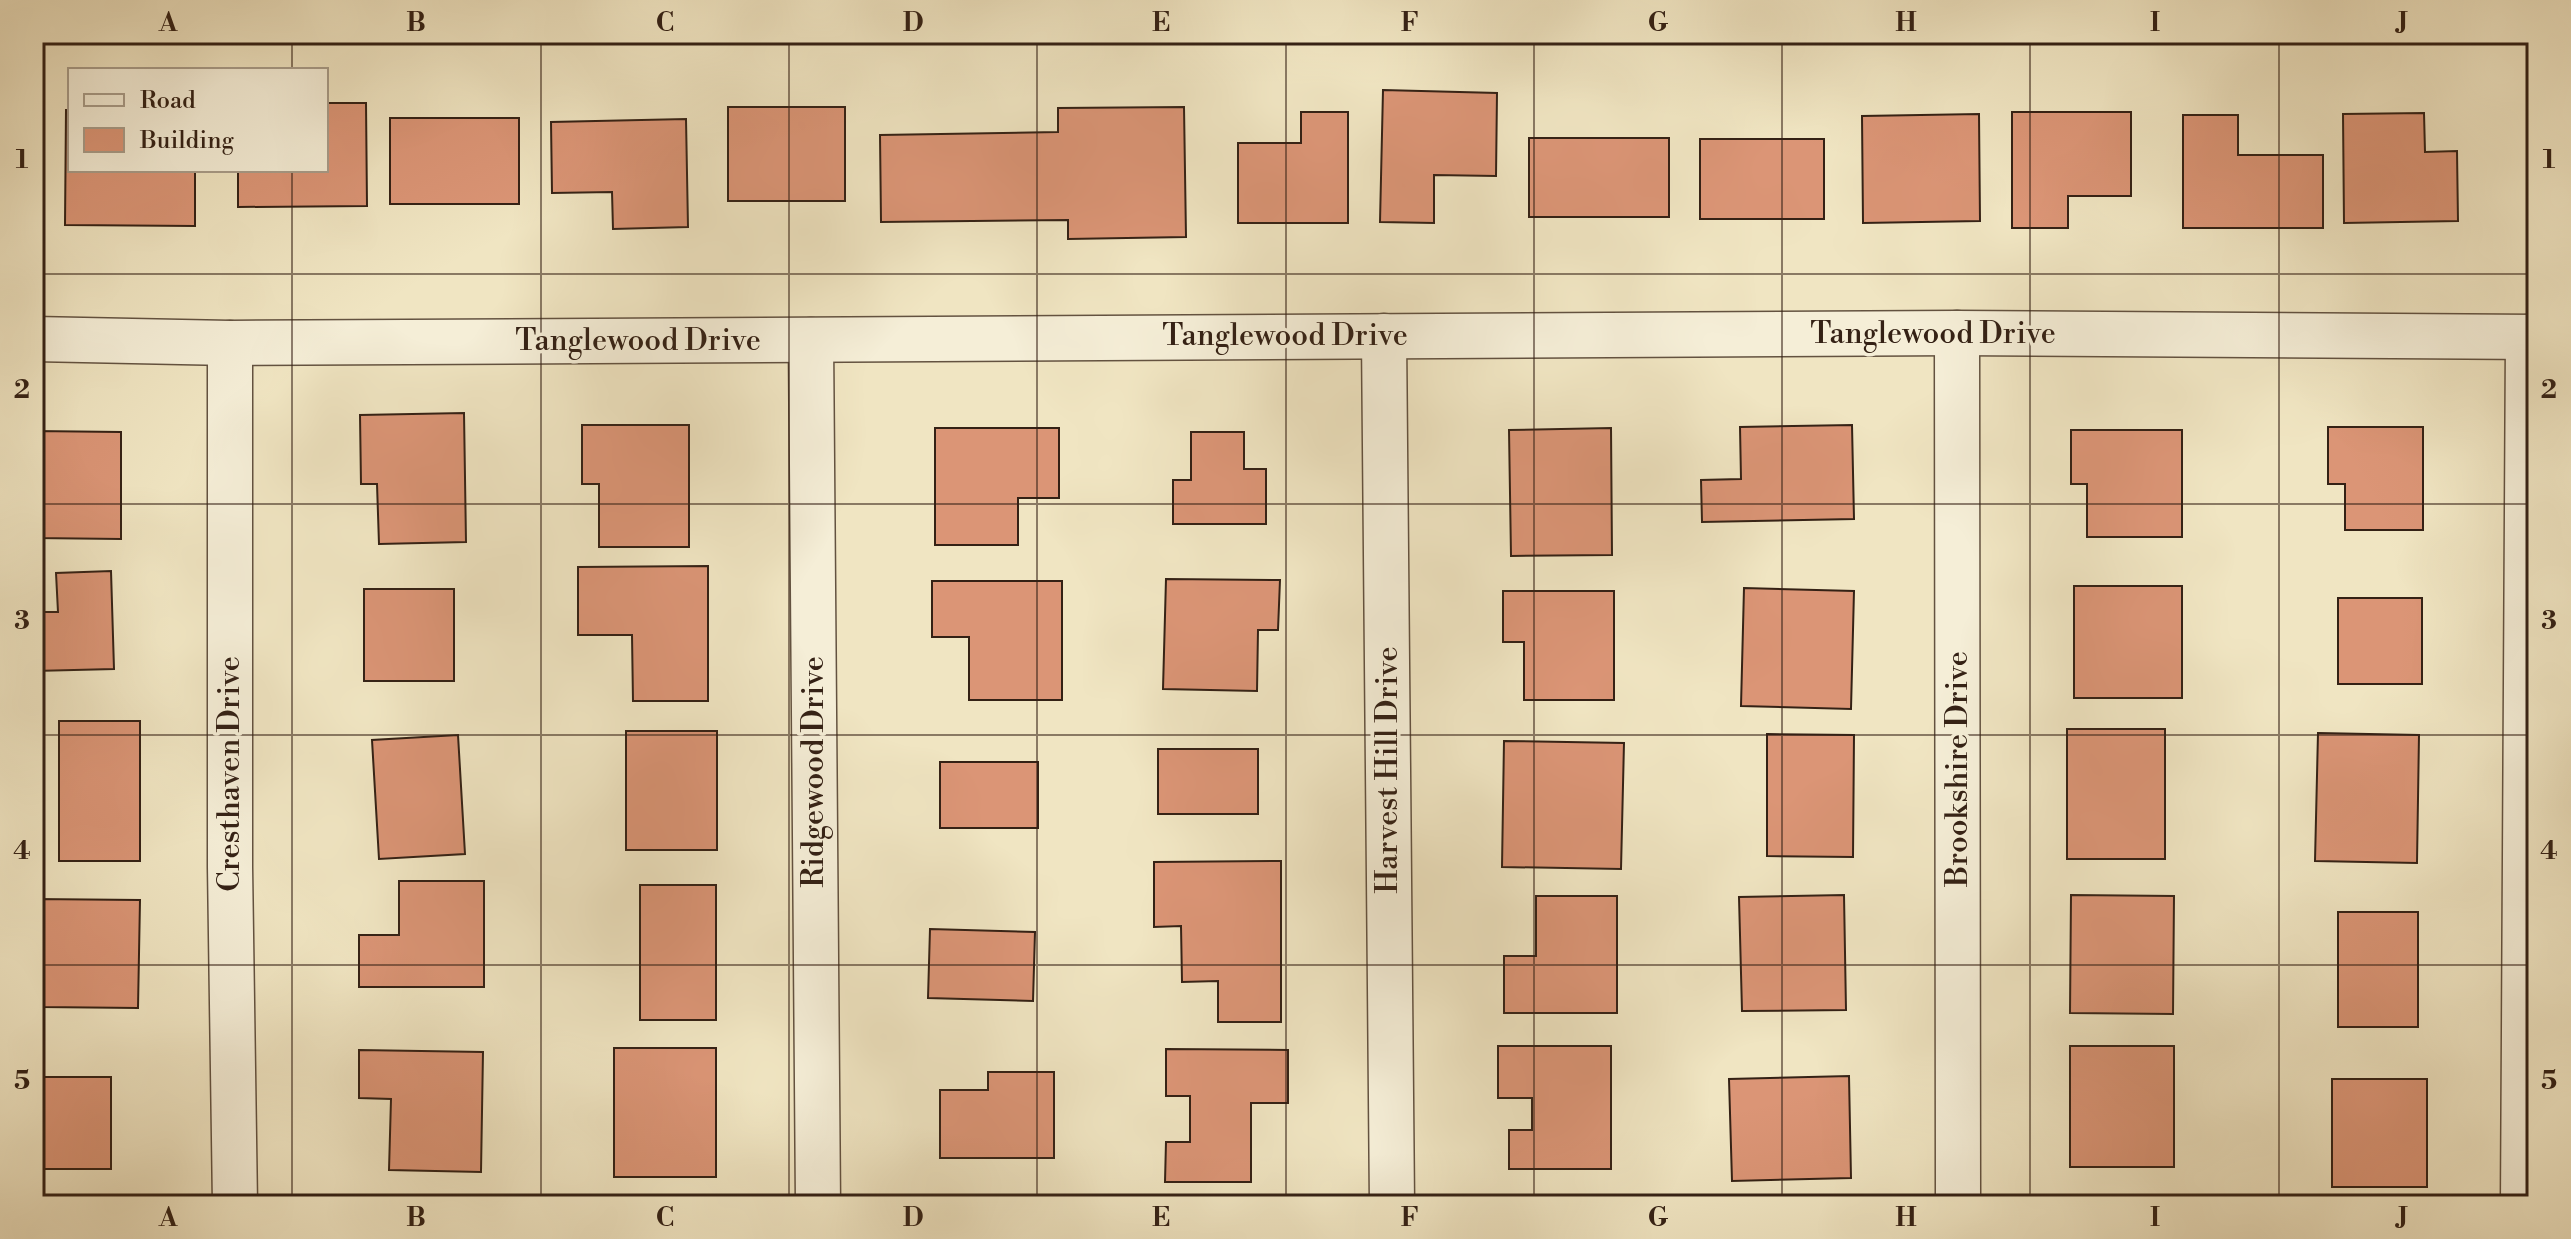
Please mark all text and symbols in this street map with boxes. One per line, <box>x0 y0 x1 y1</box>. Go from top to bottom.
text: A <box>158 7 178 39</box>
text: B <box>406 7 426 39</box>
text: C <box>656 7 674 39</box>
text: D <box>903 7 923 39</box>
text: E <box>1152 7 1170 39</box>
text: F <box>1401 7 1419 39</box>
text: G <box>1648 7 1669 39</box>
text: H <box>1895 7 1917 39</box>
text: I <box>2150 7 2160 39</box>
text: J <box>2395 7 2408 39</box>
legend <box>68 68 328 172</box>
text: Road <box>140 86 196 116</box>
text: Building <box>139 126 234 156</box>
text: 1 <box>16 144 29 176</box>
text: 1 <box>2543 144 2556 176</box>
street label: Tanglewood Drive <box>1810 315 2056 353</box>
street label: Tanglewood Drive <box>1162 317 1408 355</box>
street label: Tanglewood Drive <box>515 322 761 360</box>
text: 2 <box>14 374 30 406</box>
text: 2 <box>2541 374 2557 406</box>
text: 3 <box>14 605 30 637</box>
text: 3 <box>2541 605 2557 637</box>
street label: Harvest Hill Drive <box>1369 646 1407 894</box>
street label: Brookshire Drive <box>1939 651 1977 888</box>
street label: Cresthaven Drive <box>211 656 249 892</box>
street label: Ridgewood Drive <box>795 656 833 888</box>
text: 4 <box>13 835 31 867</box>
text: 4 <box>2540 835 2558 867</box>
text: 5 <box>14 1065 30 1097</box>
text: 5 <box>2541 1065 2557 1097</box>
text: A <box>158 1202 178 1234</box>
text: B <box>406 1202 426 1234</box>
text: C <box>656 1202 674 1234</box>
text: D <box>903 1202 923 1234</box>
text: E <box>1152 1202 1170 1234</box>
text: F <box>1401 1202 1419 1234</box>
text: G <box>1648 1202 1669 1234</box>
text: H <box>1895 1202 1917 1234</box>
text: I <box>2150 1202 2160 1234</box>
text: J <box>2395 1202 2408 1234</box>

